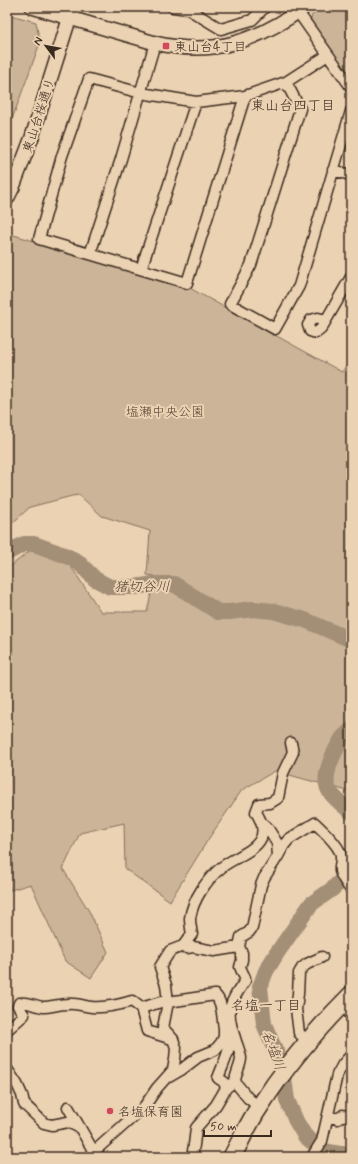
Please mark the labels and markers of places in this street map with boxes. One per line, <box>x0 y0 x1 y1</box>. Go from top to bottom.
place label: 東山台4丁目 <box>174 39 247 56</box>
marker: 東山台4丁目 <box>161 41 171 51</box>
place label: 名塩保育園 <box>118 1104 183 1121</box>
marker: 名塩保育園 <box>105 1106 115 1116</box>

